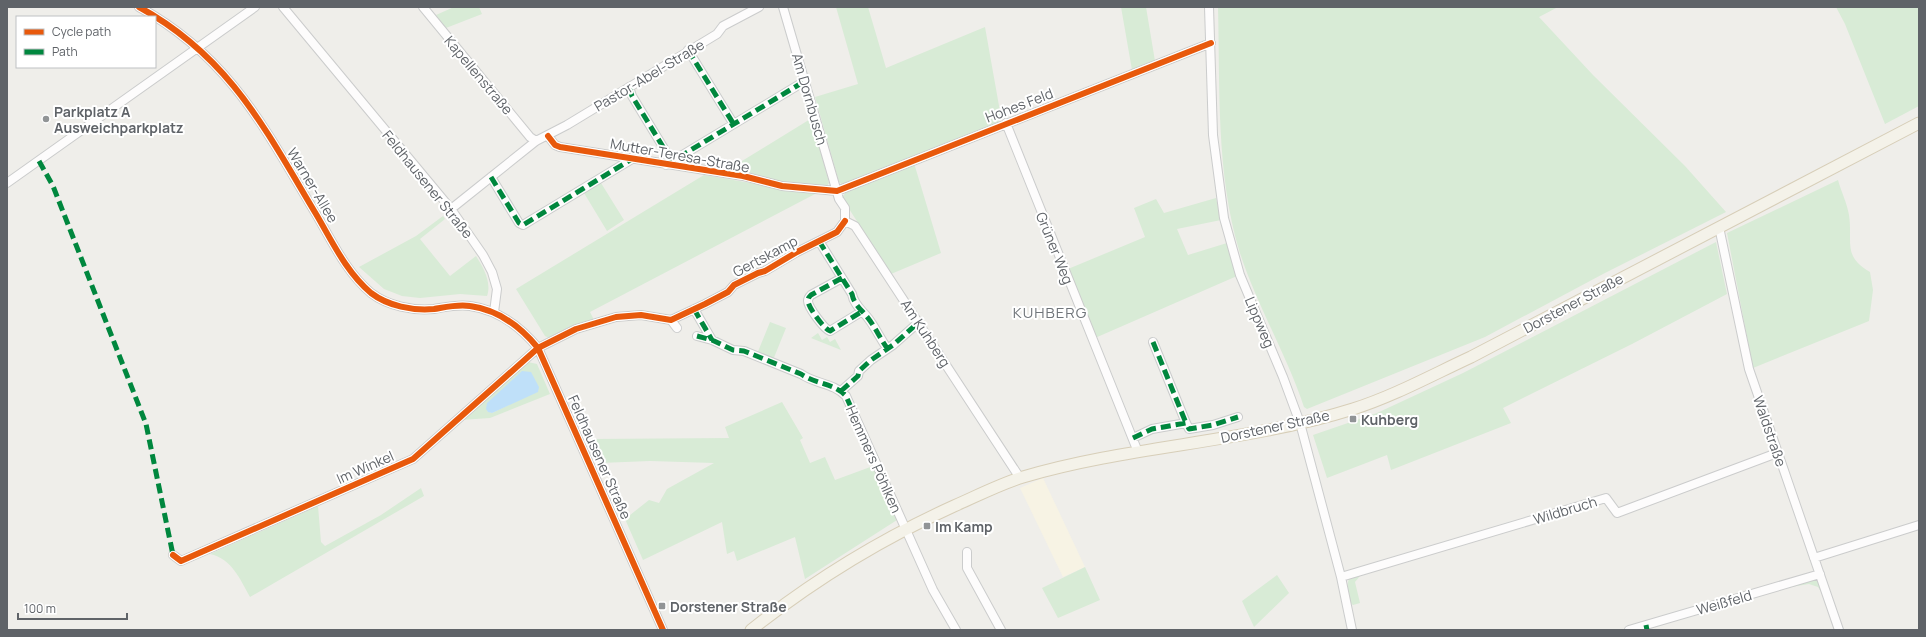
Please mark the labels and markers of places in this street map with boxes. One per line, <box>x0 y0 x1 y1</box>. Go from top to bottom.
place label: Parkplatz A Ausweichparkplatz <box>54 102 184 137</box>
marker: Parkplatz A Ausweichparkplatz <box>41 114 51 124</box>
place label: Kuhberg <box>1361 410 1418 429</box>
marker: Kuhberg <box>1348 414 1358 424</box>
place label: Im Kamp <box>935 517 993 536</box>
marker: Im Kamp <box>922 521 932 531</box>
place label: Dorstener Straße <box>670 597 787 616</box>
marker: Dorstener Straße <box>657 601 667 611</box>

